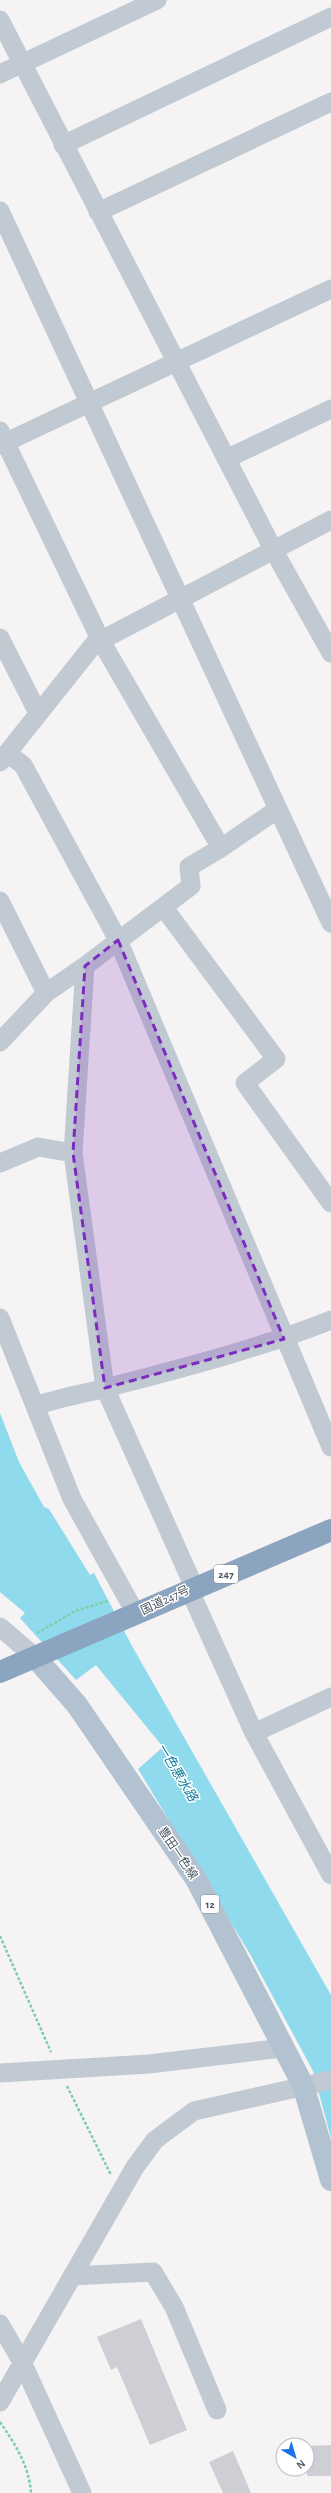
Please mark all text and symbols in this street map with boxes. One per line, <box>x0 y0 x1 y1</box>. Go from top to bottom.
road number: 247 <box>214 1565 238 1583</box>
street label: 国道247号 <box>138 1583 191 1616</box>
water label: 一色悪水路 <box>154 1741 200 1805</box>
street label: 豊田一色線 <box>156 1824 201 1881</box>
road number: 12 <box>201 1895 219 1913</box>
north arrow <box>275 2437 315 2477</box>
text: N <box>294 2458 307 2471</box>

